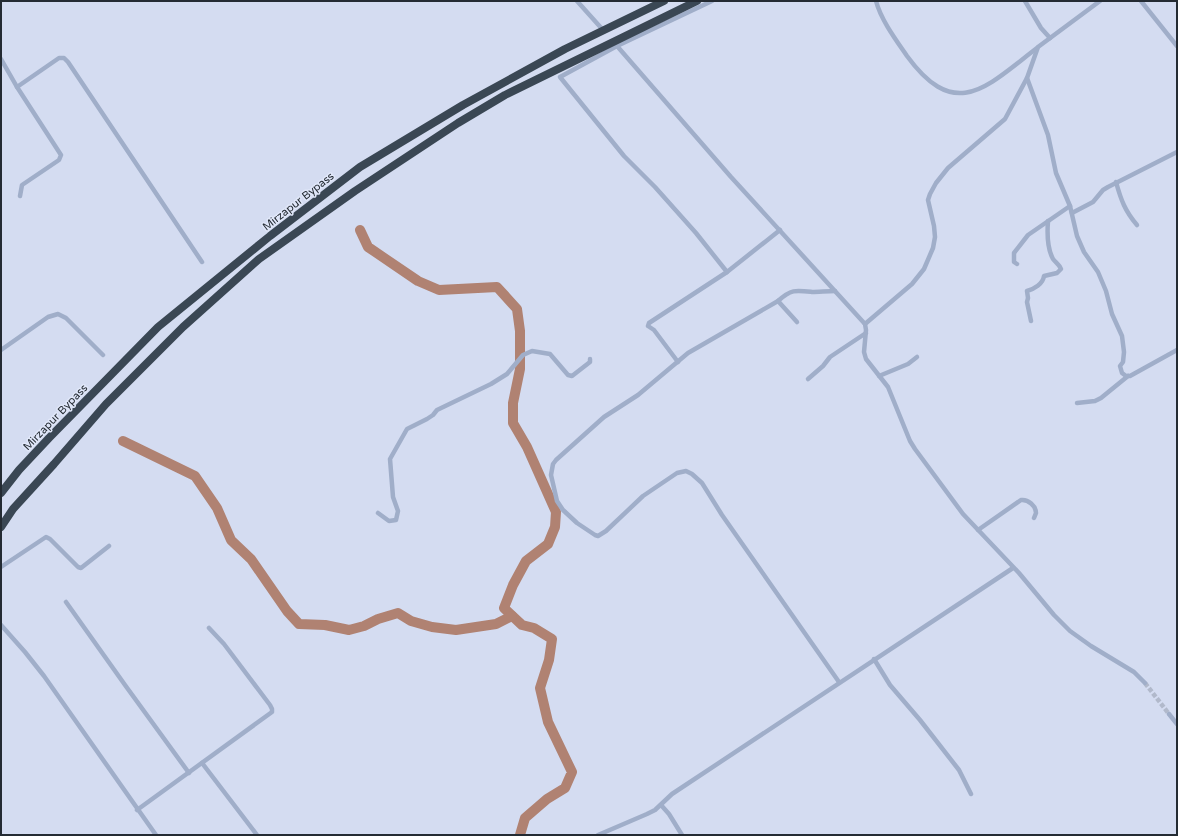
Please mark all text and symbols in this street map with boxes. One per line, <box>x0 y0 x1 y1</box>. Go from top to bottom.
street label: Mirzapur Bypass <box>260 170 337 233</box>
street label: Mirzapur Bypass <box>20 382 90 453</box>

